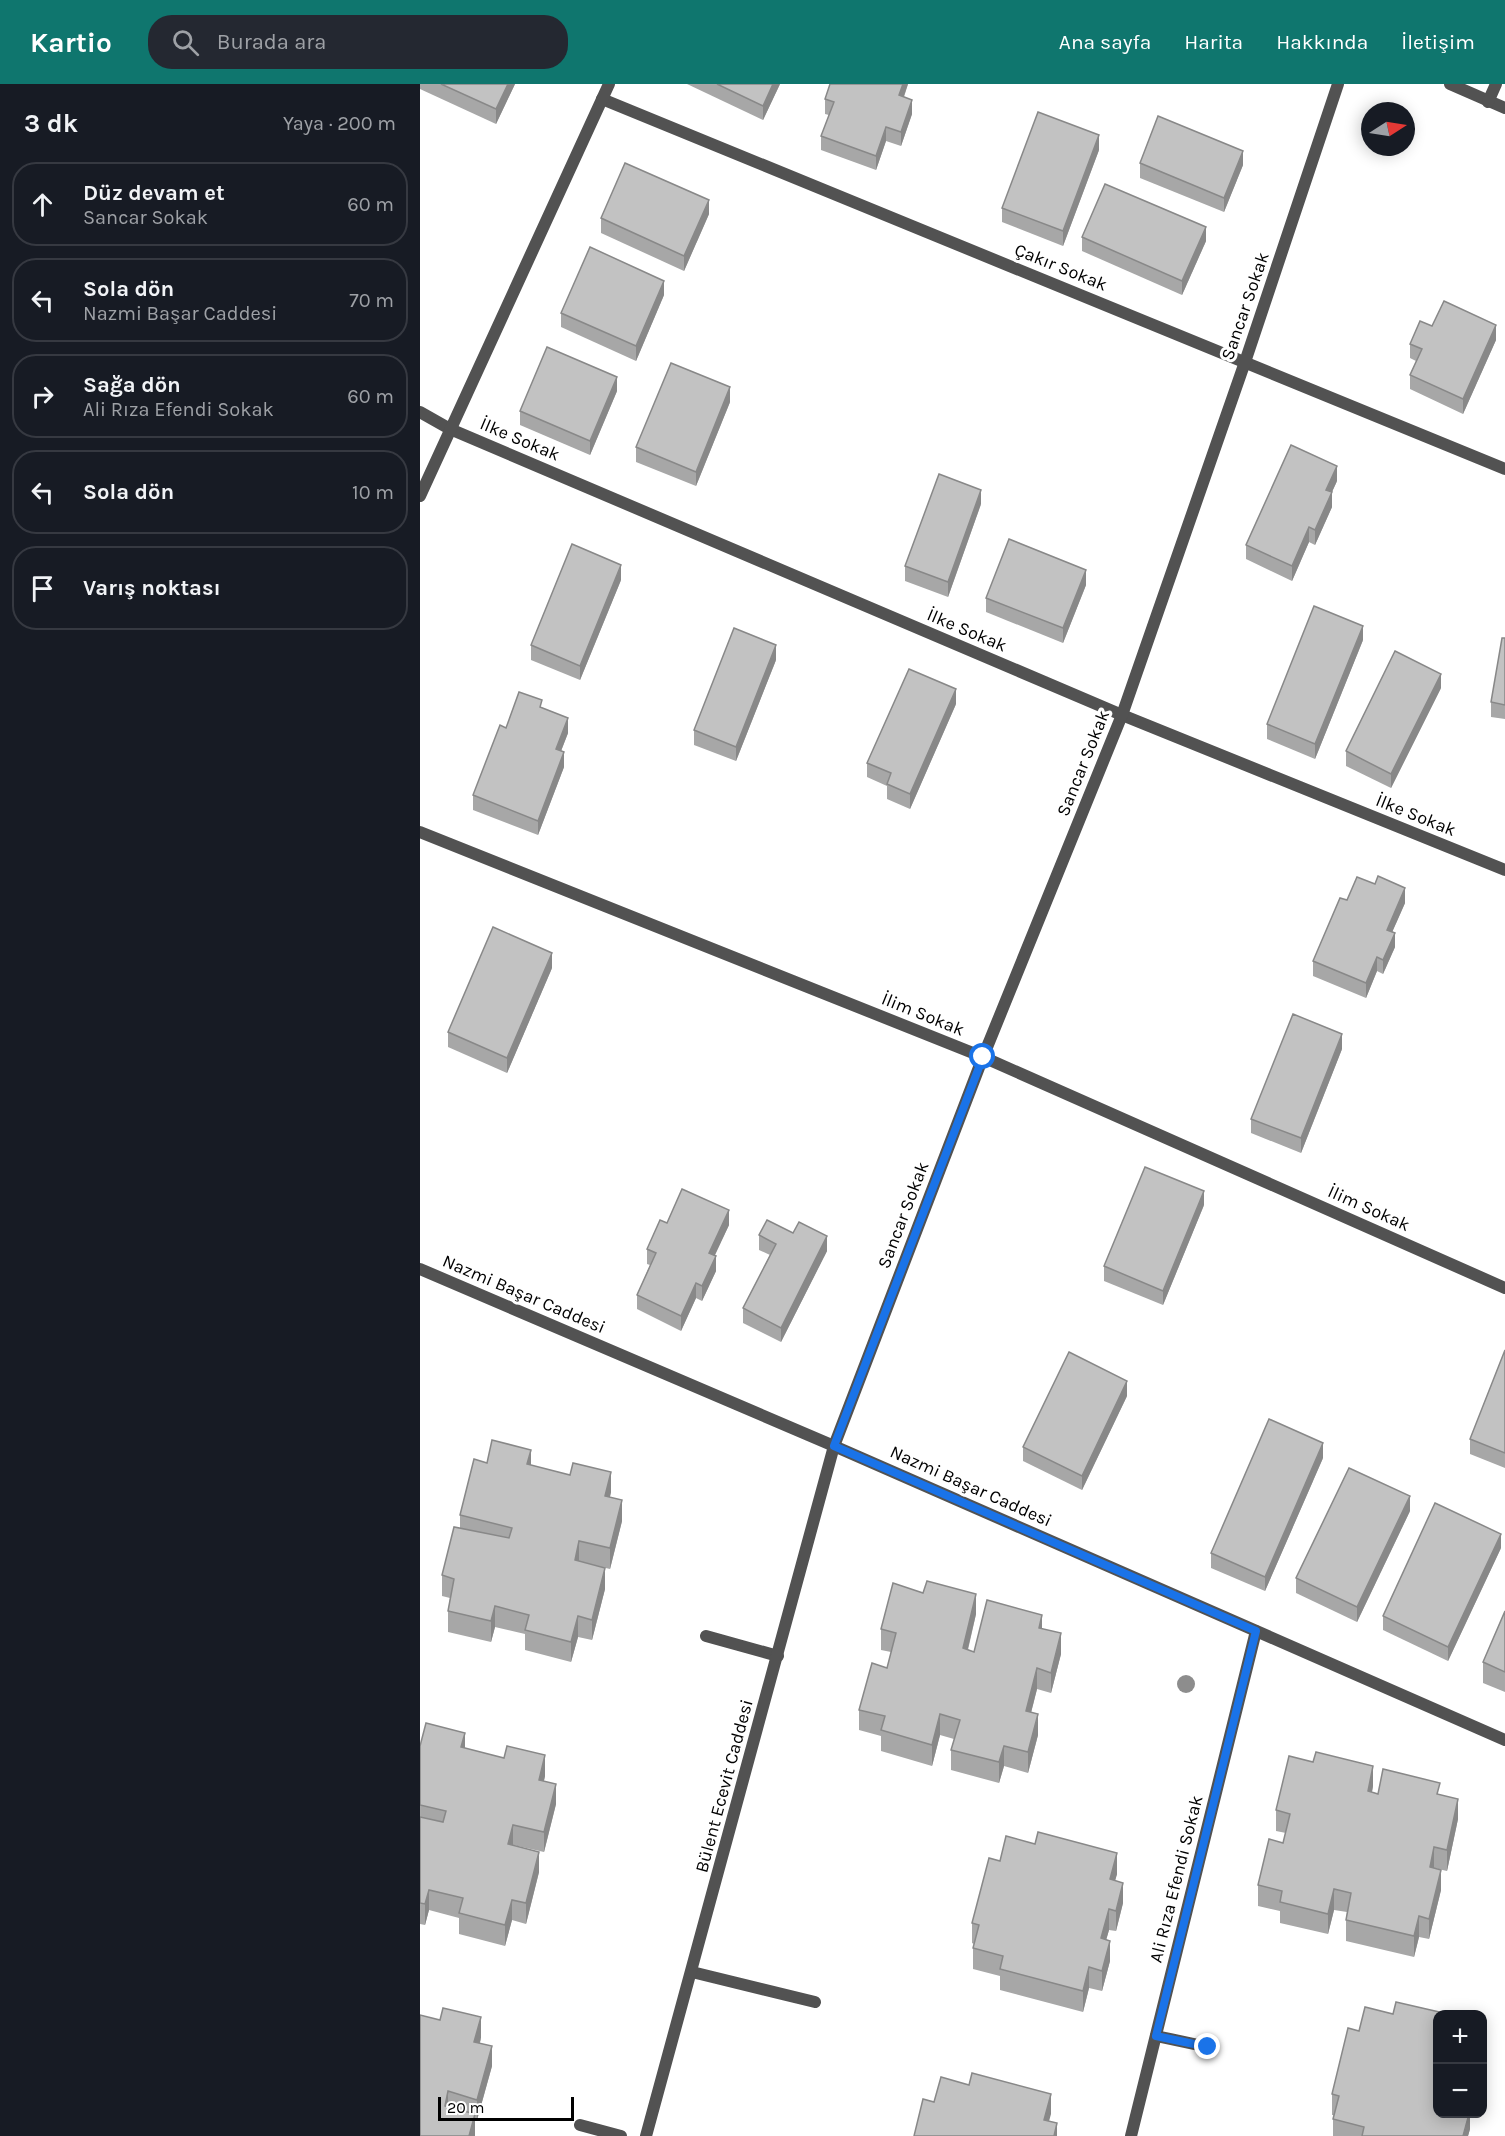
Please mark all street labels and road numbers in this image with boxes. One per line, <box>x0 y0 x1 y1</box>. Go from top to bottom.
street label: Çakır Sokak <box>1011 238 1111 296</box>
street label: Sancar Sokak <box>1216 249 1274 363</box>
street label: İlke Sokak <box>477 412 563 466</box>
street label: İlke Sokak <box>924 603 1010 657</box>
street label: Sancar Sokak <box>1052 707 1114 819</box>
street label: İlke Sokak <box>1373 789 1459 841</box>
street label: İlim Sokak <box>878 987 968 1041</box>
street label: Sancar Sokak <box>873 1159 933 1271</box>
street label: İlim Sokak <box>1325 1180 1413 1236</box>
street label: Nazmi Başar Caddesi <box>439 1250 609 1338</box>
street label: Nazmi Başar Caddesi <box>887 1440 1055 1532</box>
street label: Bülent Ecevit Caddesi <box>690 1697 758 1875</box>
street label: Ali Rıza Efendi Sokak <box>1145 1793 1207 1965</box>

